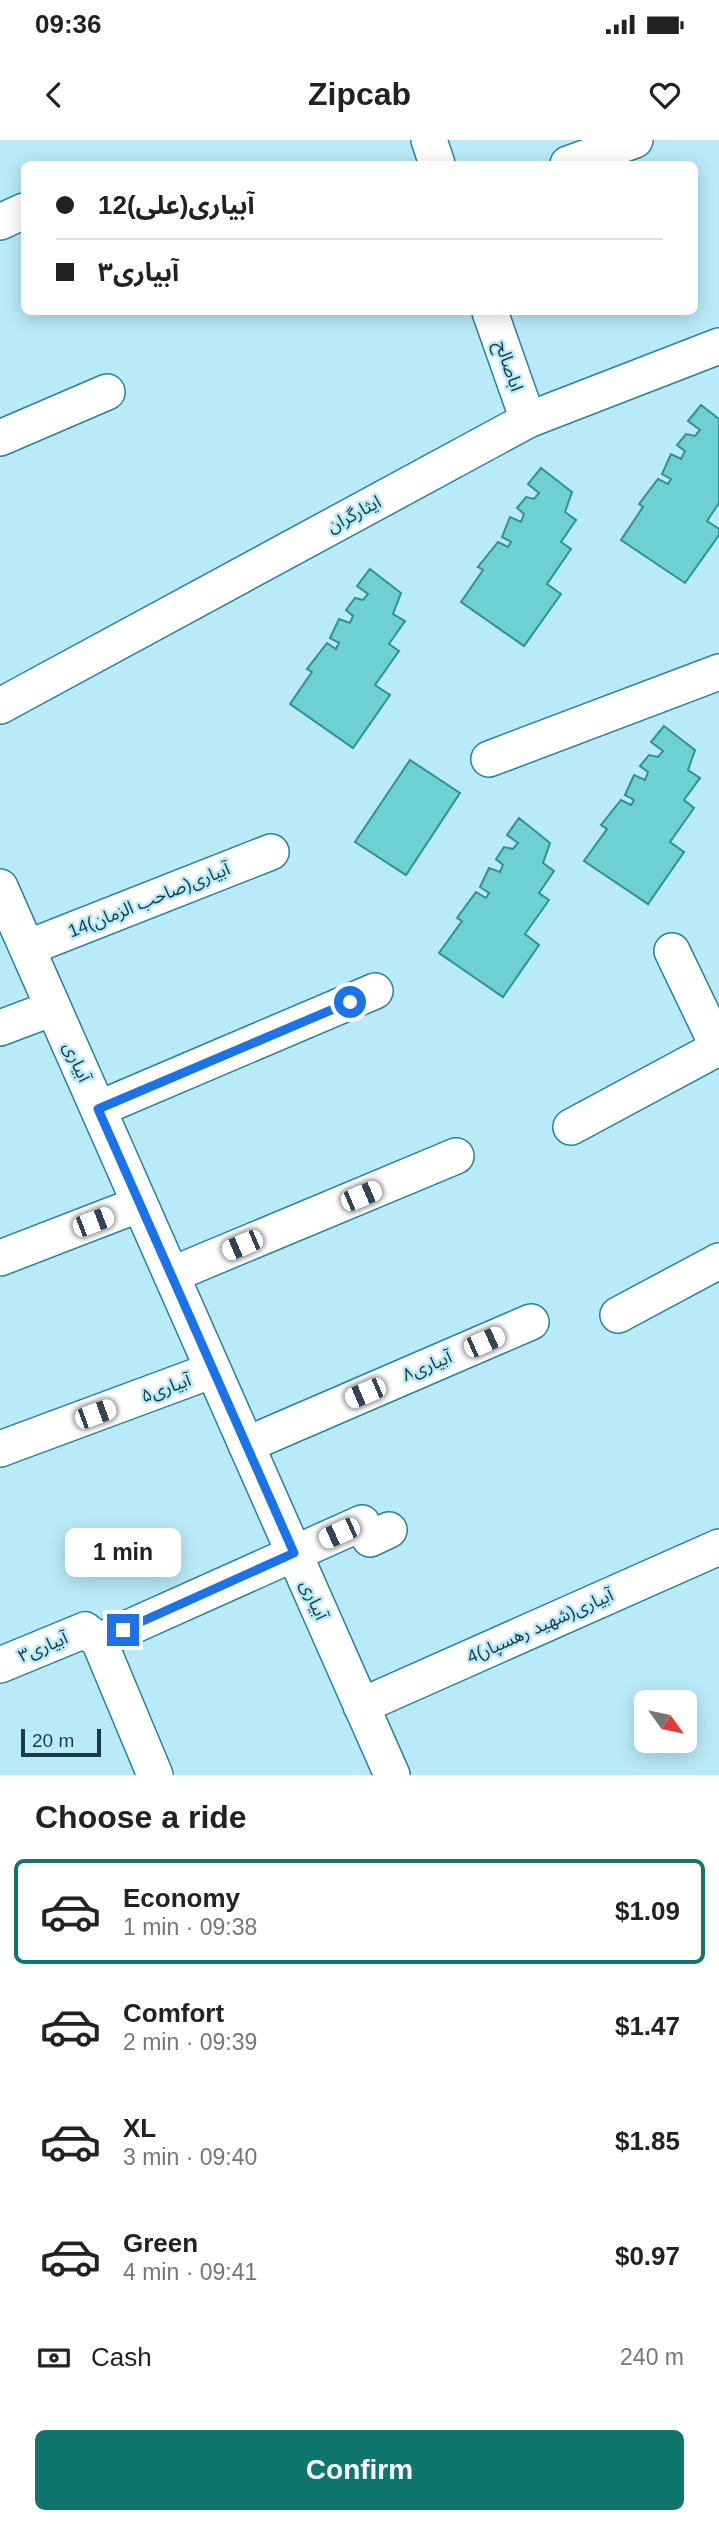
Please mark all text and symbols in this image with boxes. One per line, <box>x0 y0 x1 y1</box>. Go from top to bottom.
text: 09:36 <box>35 9 102 39</box>
icon: back <box>35 76 73 114</box>
text: Zipcab <box>308 76 411 112</box>
icon: heart <box>646 76 684 114</box>
text: 12آبیاری(علی) <box>98 190 255 220</box>
text: آبیاری۳ <box>98 257 179 287</box>
street label: اباصالح <box>488 338 527 395</box>
street label: ایثارگران <box>324 492 385 537</box>
street label: 14آبیاری(صاحب الزمان) <box>65 858 234 943</box>
route start <box>334 986 366 1018</box>
street label: آبیاری <box>59 1039 95 1086</box>
car <box>338 1178 385 1214</box>
car <box>70 1205 117 1239</box>
car <box>219 1227 266 1263</box>
car <box>461 1324 508 1360</box>
street label: آبیاری۸ <box>399 1346 456 1386</box>
street label: آبیاری۵ <box>138 1370 195 1407</box>
car <box>342 1375 389 1411</box>
car <box>72 1397 119 1431</box>
car <box>316 1515 363 1551</box>
callout: 1 min <box>65 1528 181 1578</box>
text: 1 min <box>93 1539 153 1565</box>
street label: آبیاری <box>296 1577 332 1624</box>
street label: 4آبیاری(شهید رهسپار) <box>464 1584 617 1668</box>
route end <box>107 1614 139 1646</box>
street label: آبیاری۳ <box>15 1627 72 1667</box>
north arrow <box>634 1690 696 1754</box>
map controls <box>634 1690 697 1753</box>
scale bar <box>21 1726 102 1758</box>
text: 20 m <box>32 1730 74 1751</box>
text: Choose a ride <box>35 1799 247 1835</box>
icon: car <box>39 1880 102 1943</box>
text: Economy <box>123 1883 240 1913</box>
text: $1.09 <box>615 1896 680 1926</box>
text: 1 min · 09:38 <box>123 1914 257 1940</box>
icon: car <box>39 1995 102 2058</box>
text: Comfort <box>123 1998 224 2028</box>
text: $1.47 <box>615 2011 680 2041</box>
text: 2 min · 09:39 <box>123 2029 257 2055</box>
icon: car <box>39 2110 102 2173</box>
text: XL <box>123 2113 156 2143</box>
text: $1.85 <box>615 2126 680 2156</box>
text: 3 min · 09:40 <box>123 2144 257 2170</box>
icon: car <box>39 2225 102 2288</box>
text: Green <box>123 2228 198 2258</box>
text: $0.97 <box>615 2241 680 2271</box>
text: 4 min · 09:41 <box>123 2259 257 2285</box>
icon: cash <box>35 2339 73 2377</box>
text: Cash <box>91 2342 152 2372</box>
text: 240 m <box>620 2344 684 2370</box>
button: Confirm <box>35 2430 684 2510</box>

